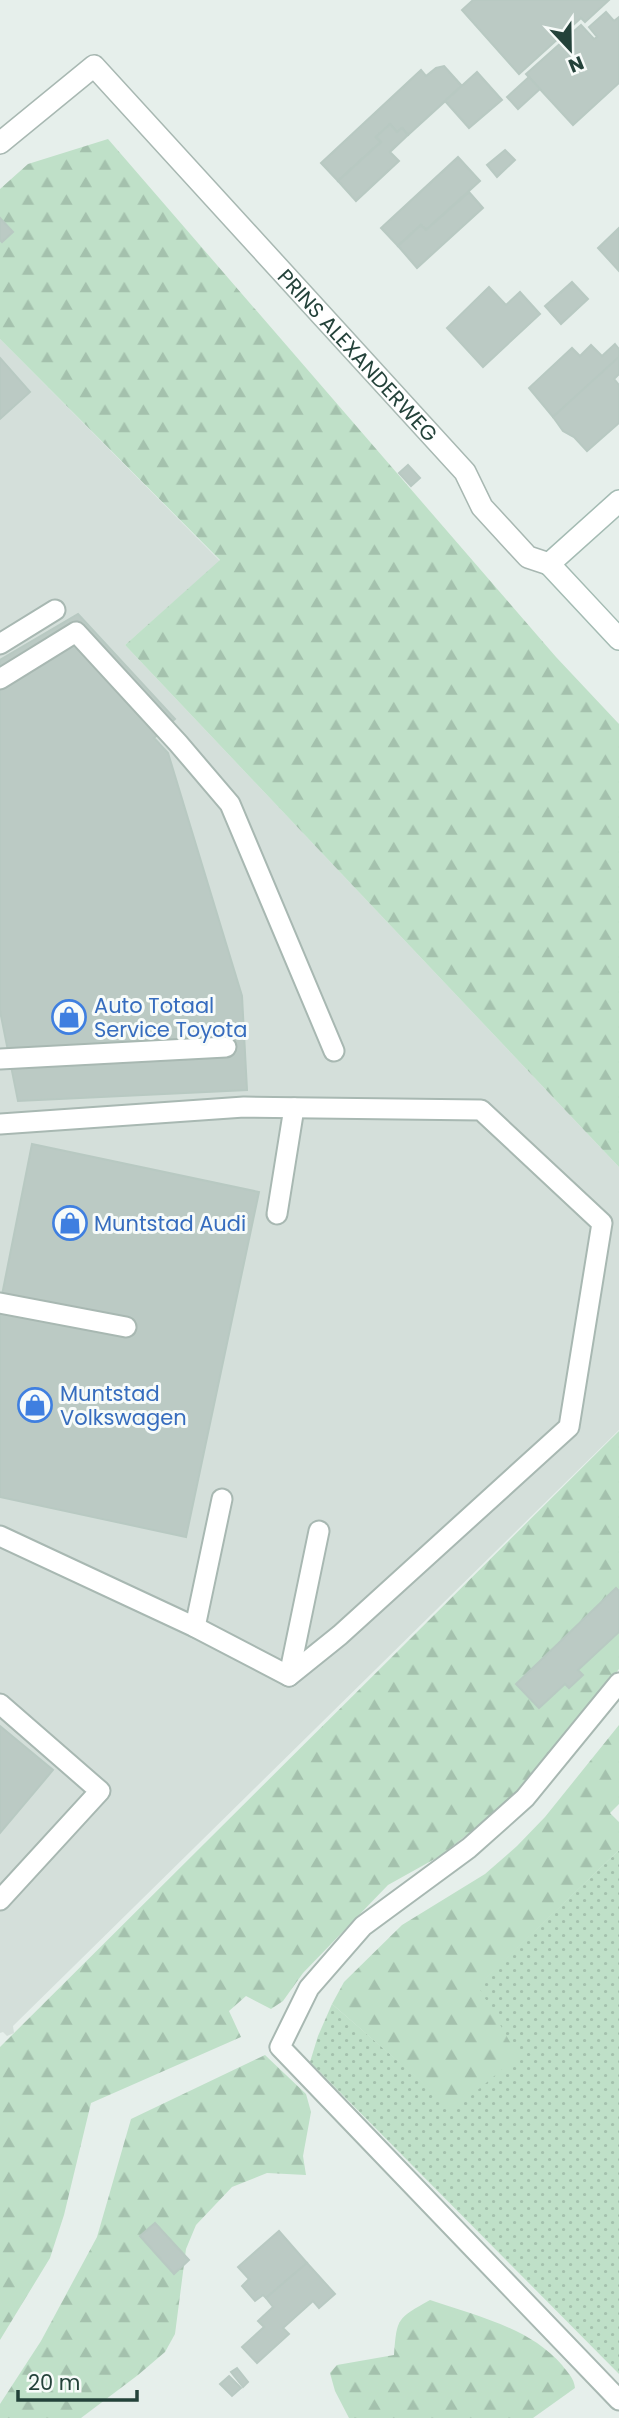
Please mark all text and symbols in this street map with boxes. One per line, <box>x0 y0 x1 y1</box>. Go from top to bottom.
north arrow <box>535 14 605 84</box>
text: N <box>564 49 588 79</box>
street label: PRINS ALEXANDERWEG <box>272 262 445 448</box>
place label: Auto Totaal Service Toyota <box>94 991 247 1044</box>
shop icon: Auto Totaal Service Toyota <box>50 998 88 1036</box>
shop icon: Muntstad Audi <box>51 1204 89 1242</box>
place label: Muntstad Audi <box>94 1209 246 1238</box>
place label: Muntstad Volkswagen <box>60 1379 187 1432</box>
shop icon: Muntstad Volkswagen <box>16 1386 54 1424</box>
scale bar <box>18 2358 136 2402</box>
text: 20 m <box>28 2368 81 2397</box>

